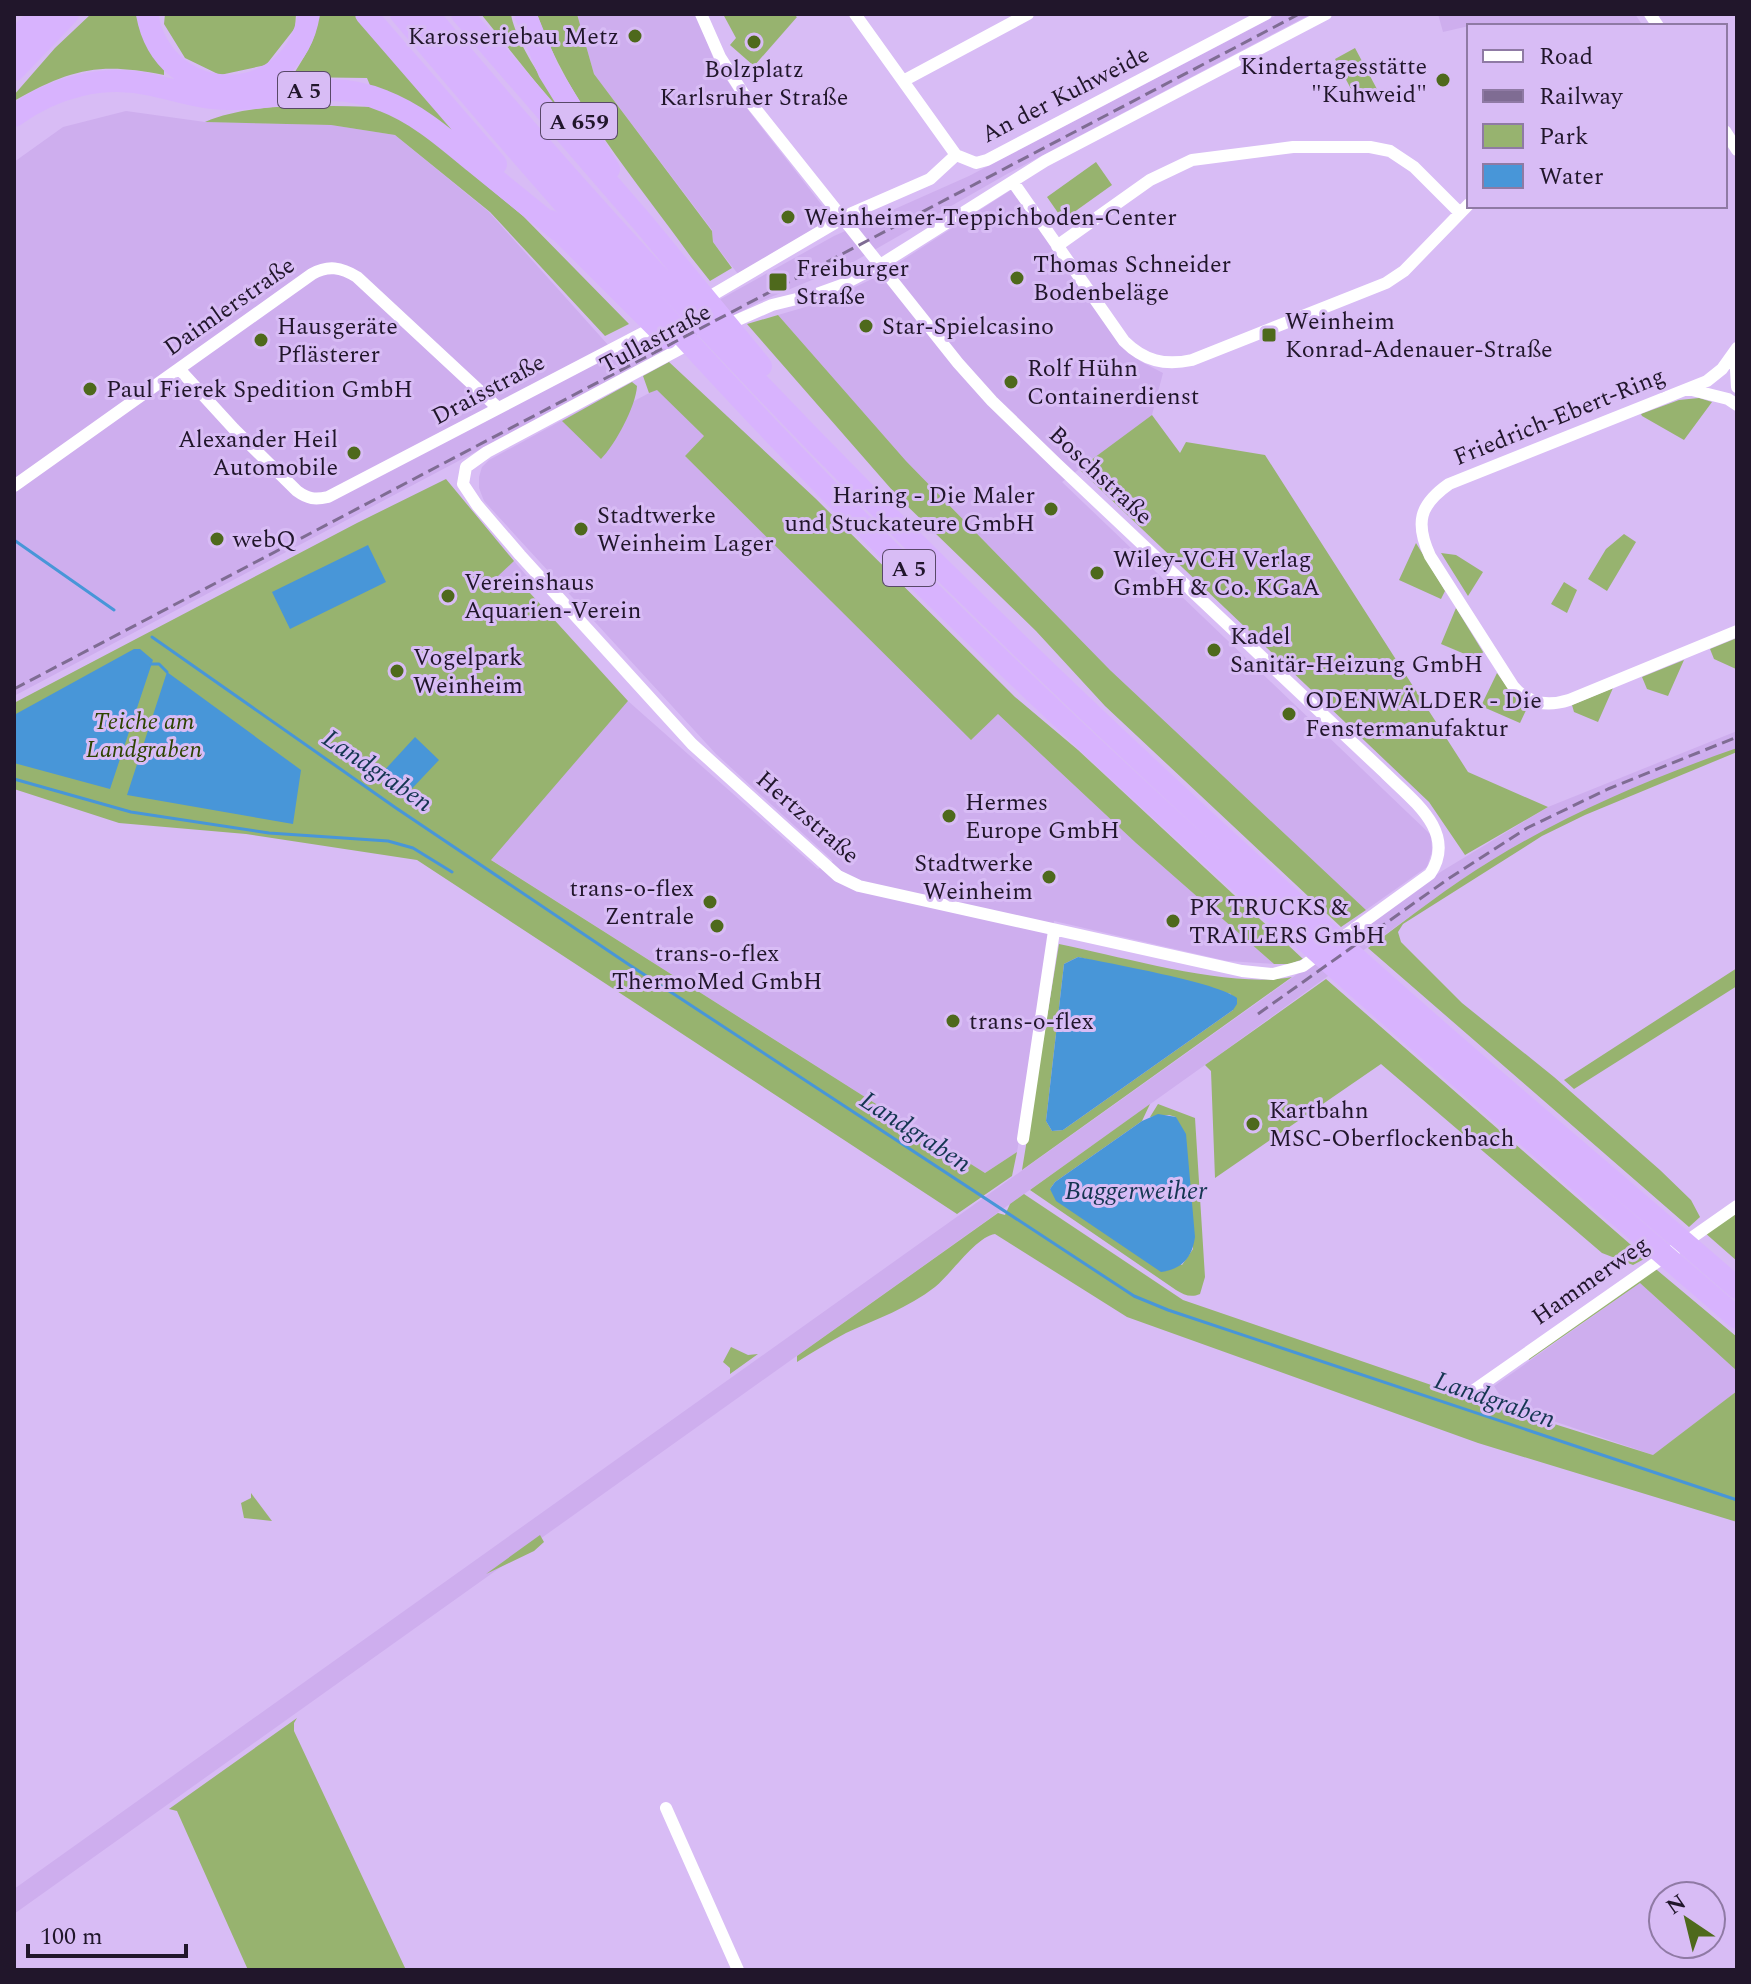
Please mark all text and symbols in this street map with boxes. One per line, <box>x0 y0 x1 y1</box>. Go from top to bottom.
place label: Karosseriebau Metz <box>408 19 619 55</box>
legend <box>1467 24 1727 208</box>
marker: Karosseriebau Metz <box>626 27 644 45</box>
marker: Bolzplatz Karlsruher Straße <box>745 33 763 51</box>
street label: An der Kuhweide <box>975 37 1156 153</box>
text: Road <box>1539 39 1593 75</box>
place label: Kindertagesstätte "Kuhweid" <box>1240 49 1427 113</box>
place label: Bolzplatz Karlsruher Straße <box>660 52 848 116</box>
marker: Kindertagesstätte "Kuhweid" <box>1434 71 1452 89</box>
road number: A 5 <box>278 72 330 108</box>
text: Railway <box>1539 79 1624 115</box>
road number: A 659 <box>541 103 617 139</box>
text: Park <box>1539 119 1589 155</box>
text: Water <box>1539 159 1603 195</box>
place label: Weinheimer-Teppichboden-Center <box>804 200 1177 236</box>
marker: Weinheimer-Teppichboden-Center <box>779 208 797 226</box>
place label: Thomas Schneider Bodenbeläge <box>1033 247 1231 311</box>
street label: Daimlerstraße <box>157 248 303 365</box>
place label: Freiburger Straße <box>796 251 909 315</box>
marker: Thomas Schneider Bodenbeläge <box>1008 269 1026 287</box>
marker: Freiburger Straße <box>767 271 789 293</box>
street label: Tullastraße <box>593 294 718 383</box>
place label: Weinheim Konrad-Adenauer-Straße <box>1285 304 1553 368</box>
place label: Hausgeräte Pflästerer <box>277 309 398 373</box>
place label: Star-Spielcasino <box>882 309 1054 345</box>
marker: Star-Spielcasino <box>857 317 875 335</box>
marker: Weinheim Konrad-Adenauer-Straße <box>1260 326 1278 344</box>
marker: Hausgeräte Pflästerer <box>252 331 270 349</box>
street label: Draisstraße <box>425 345 552 435</box>
place label: Rolf Hühn Containerdienst <box>1027 351 1199 415</box>
street label: Friedrich-Ebert-Ring <box>1448 358 1671 476</box>
place label: Paul Fierek Spedition GmbH <box>106 372 413 408</box>
marker: Rolf Hühn Containerdienst <box>1002 373 1020 391</box>
marker: Paul Fierek Spedition GmbH <box>81 380 99 398</box>
street label: Boschstraße <box>1040 418 1161 534</box>
place label: Alexander Heil Automobile <box>178 422 338 486</box>
marker: Alexander Heil Automobile <box>345 444 363 462</box>
place label: Haring - Die Maler und Stuckateure GmbH <box>785 478 1035 542</box>
place label: Stadtwerke Weinheim Lager <box>597 498 774 562</box>
marker: Haring - Die Maler und Stuckateure GmbH <box>1042 500 1060 518</box>
marker: Stadtwerke Weinheim Lager <box>572 520 590 538</box>
place label: webQ <box>232 522 296 558</box>
marker: webQ <box>208 530 226 548</box>
place label: Wiley-VCH Verlag GmbH & Co. KGaA <box>1113 542 1320 606</box>
road number: A 5 <box>883 550 935 586</box>
marker: Wiley-VCH Verlag GmbH & Co. KGaA <box>1088 564 1106 582</box>
place label: Vereinshaus Aquarien-Verein <box>464 565 642 629</box>
marker: Vereinshaus Aquarien-Verein <box>439 587 457 605</box>
place label: Kadel Sanitär-Heizung GmbH <box>1230 619 1483 683</box>
place label: Vogelpark Weinheim <box>413 640 523 704</box>
marker: Kadel Sanitär-Heizung GmbH <box>1205 641 1223 659</box>
marker: Vogelpark Weinheim <box>388 662 406 680</box>
place label: ODENWÄLDER - Die Fenstermanufaktur <box>1305 683 1542 747</box>
park label: Teiche am Landgraben <box>86 704 202 768</box>
marker: ODENWÄLDER - Die Fenstermanufaktur <box>1280 705 1298 723</box>
water label: Landgraben <box>314 719 441 823</box>
street label: Hertzstraße <box>748 762 867 873</box>
place label: Hermes Europe GmbH <box>965 785 1120 849</box>
marker: Hermes Europe GmbH <box>940 807 958 825</box>
place label: Stadtwerke Weinheim <box>914 846 1033 910</box>
marker: Stadtwerke Weinheim <box>1040 868 1058 886</box>
place label: trans-o-flex Zentrale <box>569 871 694 935</box>
place label: PK TRUCKS & TRAILERS GmbH <box>1189 890 1385 954</box>
marker: trans-o-flex Zentrale <box>701 893 719 911</box>
marker: PK TRUCKS & TRAILERS GmbH <box>1164 912 1182 930</box>
marker: trans-o-flex ThermoMed GmbH <box>708 917 726 935</box>
place label: trans-o-flex ThermoMed GmbH <box>612 936 822 1000</box>
place label: trans-o-flex <box>969 1004 1094 1040</box>
marker: trans-o-flex <box>944 1012 962 1030</box>
water label: Landgraben <box>852 1081 979 1183</box>
place label: Kartbahn MSC-Oberflockenbach <box>1269 1093 1514 1157</box>
marker: Kartbahn MSC-Oberflockenbach <box>1244 1115 1262 1133</box>
water label: Baggerweiher <box>1065 1171 1208 1211</box>
street label: Hammerweg <box>1524 1227 1657 1335</box>
water label: Landgraben <box>1429 1361 1561 1439</box>
north arrow <box>1647 1880 1727 1960</box>
text: N <box>1660 1886 1693 1924</box>
scale bar <box>28 1908 186 1958</box>
text: 100 m <box>40 1919 103 1955</box>

